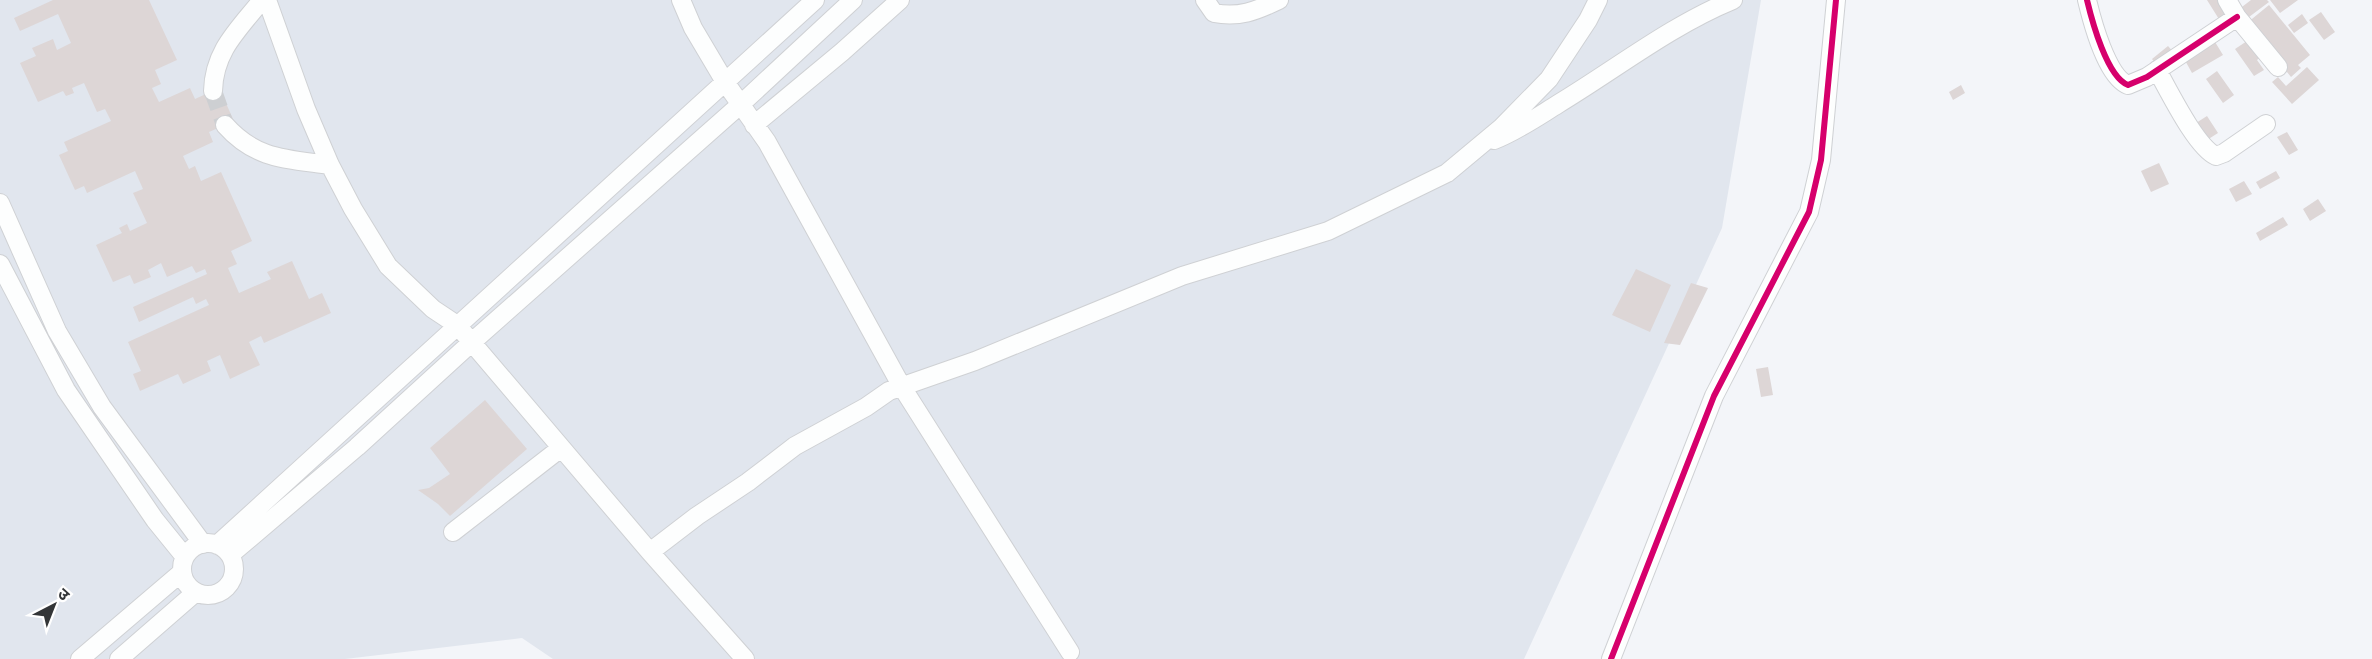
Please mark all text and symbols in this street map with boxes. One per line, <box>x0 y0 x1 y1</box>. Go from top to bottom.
north arrow <box>24 575 84 635</box>
text: उ <box>53 585 73 606</box>

